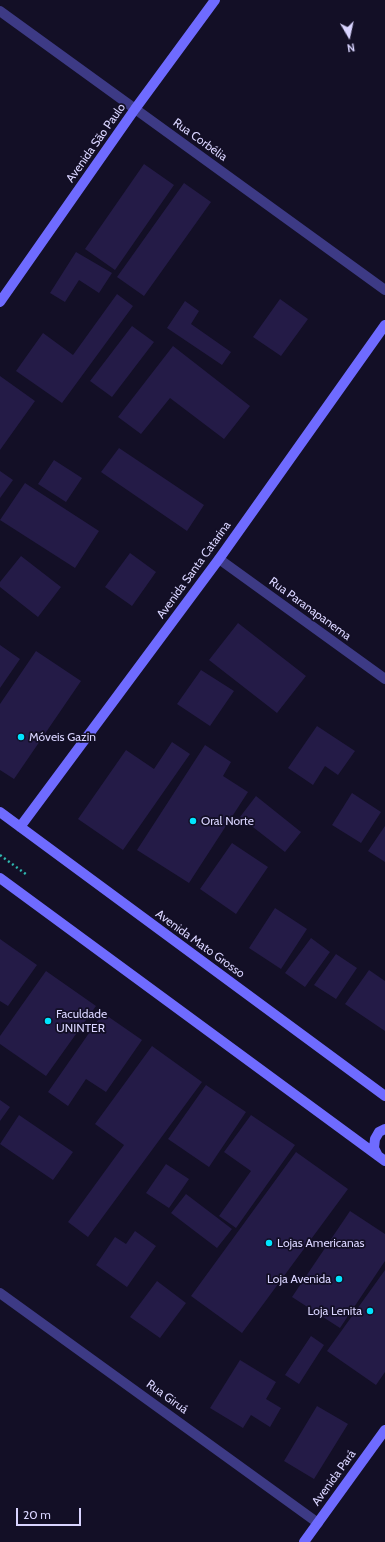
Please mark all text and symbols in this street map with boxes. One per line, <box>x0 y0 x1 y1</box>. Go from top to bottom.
north arrow <box>329 16 369 56</box>
text: N <box>346 40 356 55</box>
street label: Avenida São Paulo <box>63 101 129 185</box>
street label: Rua Corbélia <box>170 116 230 164</box>
street label: Avenida Santa Catarina <box>154 519 234 621</box>
street label: Rua Paranapanema <box>266 574 354 644</box>
place label: Móveis Gazin <box>29 730 96 744</box>
marker: Móveis Gazin <box>16 732 26 742</box>
place label: Oral Norte <box>201 814 254 828</box>
marker: Oral Norte <box>188 816 198 826</box>
street label: Avenida Mato Grosso <box>153 907 247 981</box>
place label: Faculdade UNINTER <box>56 1007 107 1035</box>
marker: Faculdade UNINTER <box>43 1016 53 1026</box>
place label: Lojas Americanas <box>277 1236 365 1250</box>
marker: Lojas Americanas <box>264 1238 274 1248</box>
place label: Loja Avenida <box>267 1272 331 1286</box>
marker: Loja Avenida <box>334 1274 344 1284</box>
place label: Loja Lenita <box>307 1304 362 1318</box>
marker: Loja Lenita <box>365 1306 375 1316</box>
street label: Rua Giruá <box>143 1377 191 1417</box>
street label: Avenida Pará <box>309 1447 359 1509</box>
scale bar <box>18 1500 83 1526</box>
text: 20 m <box>23 1507 51 1522</box>

